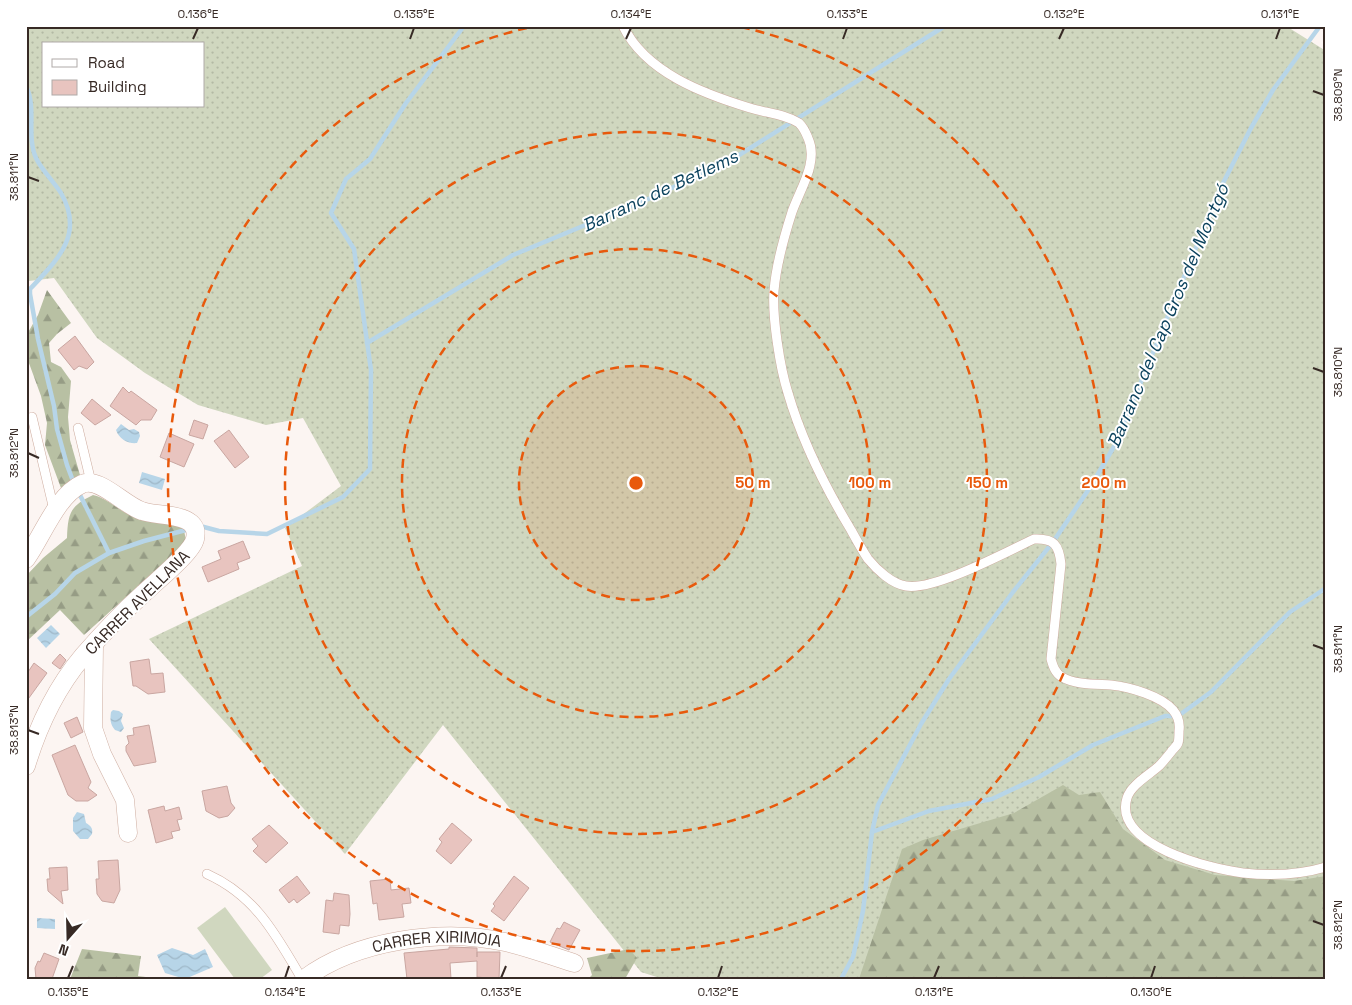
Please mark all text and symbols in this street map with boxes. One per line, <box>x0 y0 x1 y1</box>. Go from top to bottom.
text: 0.136°E <box>178 6 219 22</box>
text: 0.135°E <box>394 6 435 22</box>
text: 0.134°E <box>610 6 652 22</box>
text: 0.133°E <box>827 6 868 22</box>
text: 0.132°E <box>1044 6 1085 22</box>
text: 0.131°E <box>1261 6 1299 22</box>
legend <box>42 42 205 108</box>
text: Road <box>88 53 125 72</box>
text: 38.809°N <box>1330 69 1346 121</box>
text: Building <box>88 77 147 96</box>
water label: Barranc de Betlems <box>578 144 742 237</box>
text: 38.811°N <box>6 153 22 201</box>
water label: Barranc del Cap Gros del Montgó <box>1101 179 1234 451</box>
text: 38.810°N <box>1330 347 1346 397</box>
text: 38.812°N <box>6 428 22 478</box>
text: 50 m <box>735 473 771 492</box>
text: 100 m <box>849 473 891 492</box>
text: 150 m <box>966 473 1008 492</box>
text: 200 m <box>1082 473 1126 492</box>
centre of rings <box>627 474 645 492</box>
street label: CARRER AVELLANA <box>80 545 194 659</box>
text: 38.811°N <box>1330 625 1346 673</box>
text: 38.813°N <box>6 705 22 755</box>
text: 38.812°N <box>1330 900 1346 950</box>
north arrow <box>42 912 92 962</box>
street label: CARRER XIRIMOIA <box>370 926 503 958</box>
text: N <box>56 940 71 960</box>
text: 0.135°E <box>48 984 89 1000</box>
text: 0.134°E <box>264 984 306 1000</box>
text: 0.133°E <box>481 984 522 1000</box>
text: 0.132°E <box>698 984 739 1000</box>
text: 0.131°E <box>915 984 953 1000</box>
text: 0.130°E <box>1130 984 1172 1000</box>

